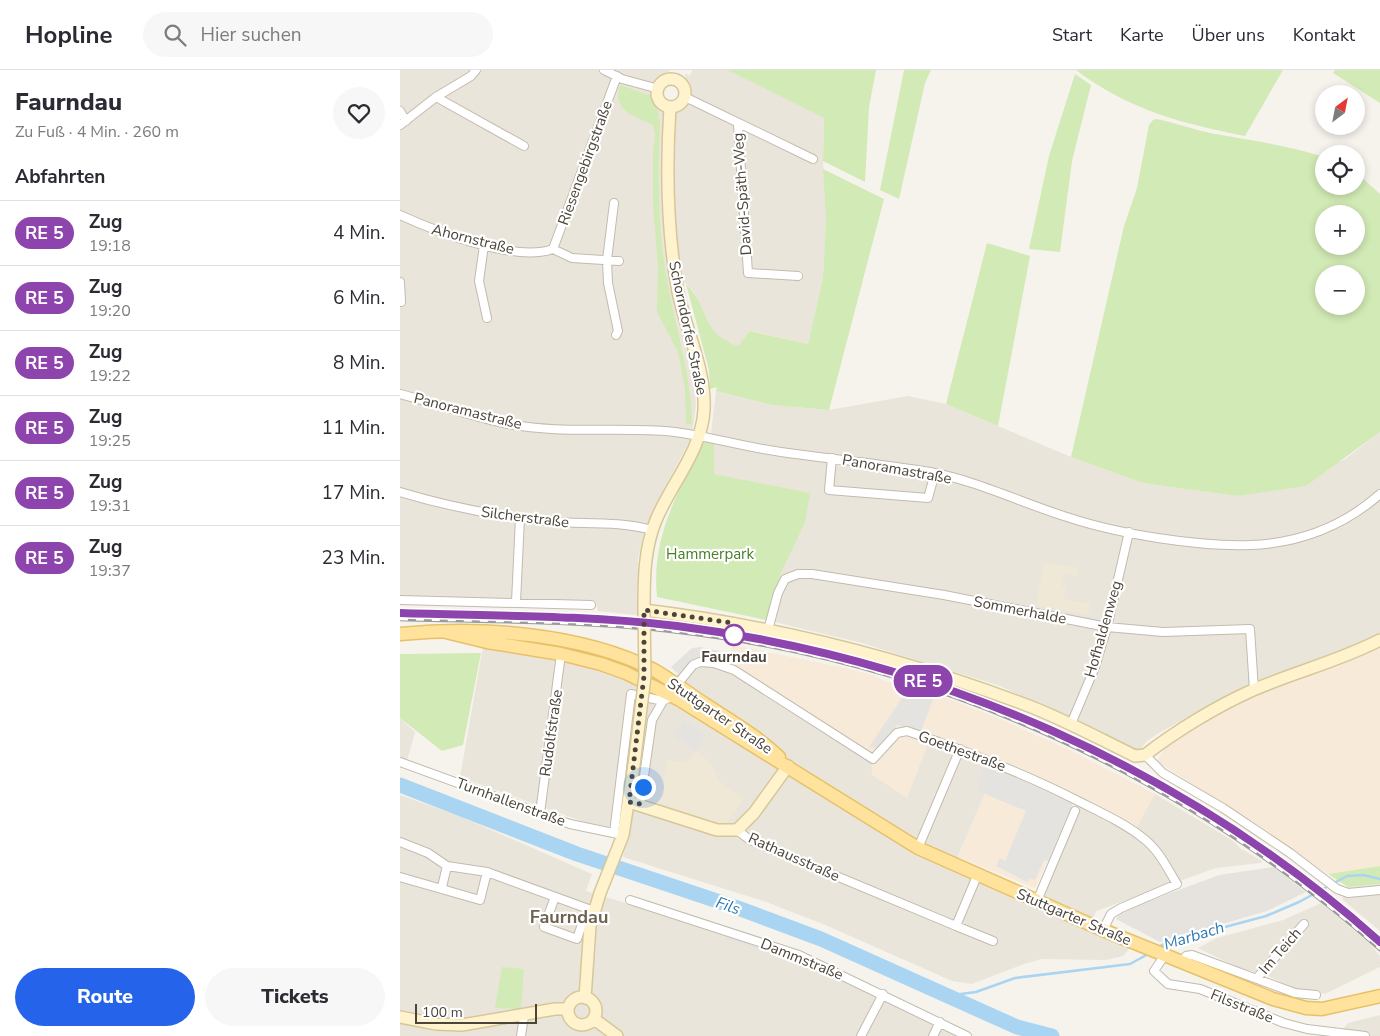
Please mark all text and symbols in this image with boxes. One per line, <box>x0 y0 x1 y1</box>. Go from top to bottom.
search box <box>143 12 493 57</box>
text: Hopline <box>25 19 113 51</box>
icon: search <box>161 21 189 49</box>
text: Hier suchen <box>201 22 302 48</box>
text: Start <box>1052 23 1092 47</box>
text: Karte <box>1120 23 1164 47</box>
text: Über uns <box>1192 23 1265 47</box>
text: Kontakt <box>1293 23 1355 47</box>
north arrow <box>1315 85 1365 135</box>
map controls <box>1315 85 1365 315</box>
text: Faurndau <box>15 86 122 118</box>
button: heart <box>333 87 385 139</box>
street label: Riesengebirgstraße <box>553 98 617 228</box>
text: Zu Fuß · 4 Min. · 260 m <box>15 121 179 143</box>
street label: David-Späth-Weg <box>728 132 756 256</box>
button: locate <box>1315 145 1365 195</box>
text: Abfahrten <box>15 164 105 190</box>
button: + <box>1315 205 1365 255</box>
text: Zug <box>89 209 123 235</box>
street label: Ahornstraße <box>430 219 516 259</box>
text: 4 Min. <box>333 220 385 246</box>
text: RE 5 <box>25 221 64 245</box>
text: 19:18 <box>89 235 131 257</box>
street label: Schorndorfer Straße <box>664 259 712 397</box>
button: − <box>1315 265 1365 315</box>
text: Zug <box>89 274 123 300</box>
text: 6 Min. <box>333 285 385 311</box>
text: RE 5 <box>25 286 64 310</box>
text: 19:20 <box>89 300 131 322</box>
text: Zug <box>89 339 123 365</box>
text: 8 Min. <box>333 350 385 376</box>
text: RE 5 <box>25 351 64 375</box>
text: 19:22 <box>89 365 131 387</box>
street label: Panoramastraße <box>412 388 524 434</box>
text: Zug <box>89 404 123 430</box>
text: 11 Min. <box>322 415 385 441</box>
text: RE 5 <box>25 416 64 440</box>
text: 19:25 <box>89 430 131 452</box>
street label: Panoramastraße <box>841 450 953 488</box>
text: Zug <box>89 469 123 495</box>
text: 17 Min. <box>322 480 385 506</box>
text: RE 5 <box>25 481 64 505</box>
text: 19:31 <box>89 495 131 517</box>
street label: Silcherstraße <box>480 502 570 532</box>
text: Zug <box>89 534 123 560</box>
park label: Hammerpark <box>666 544 754 564</box>
text: 23 Min. <box>322 545 385 571</box>
text: RE 5 <box>25 546 64 570</box>
text: 19:37 <box>89 560 131 582</box>
street label: Hofhaldenweg <box>1080 578 1126 680</box>
street label: Sommerhalde <box>972 591 1068 629</box>
marker: Faurndau <box>723 624 745 646</box>
place label: Faurndau <box>701 647 767 667</box>
line badge: RE 5 <box>888 665 958 697</box>
text: RE 5 <box>904 669 942 693</box>
street label: Stuttgarter Straße <box>663 673 777 759</box>
street label: Rudolfstraße <box>535 688 567 778</box>
street label: Goethestraße <box>915 726 1009 776</box>
street label: Turnhallenstraße <box>454 773 568 831</box>
your location <box>631 775 656 800</box>
street label: Rathausstraße <box>745 828 843 886</box>
street label: Stuttgarter Straße <box>1014 884 1134 950</box>
water label: Fils <box>713 892 744 921</box>
district label: Faurndau <box>530 905 608 929</box>
water label: Marbach <box>1161 916 1227 956</box>
street label: Im Teich <box>1254 924 1306 978</box>
street label: Dammstraße <box>758 933 846 985</box>
button: Route <box>15 968 195 1026</box>
button: Tickets <box>205 968 385 1026</box>
street label: Filsstraße <box>1208 984 1276 1028</box>
scale bar <box>415 1001 538 1024</box>
text: 100 m <box>422 1003 463 1022</box>

